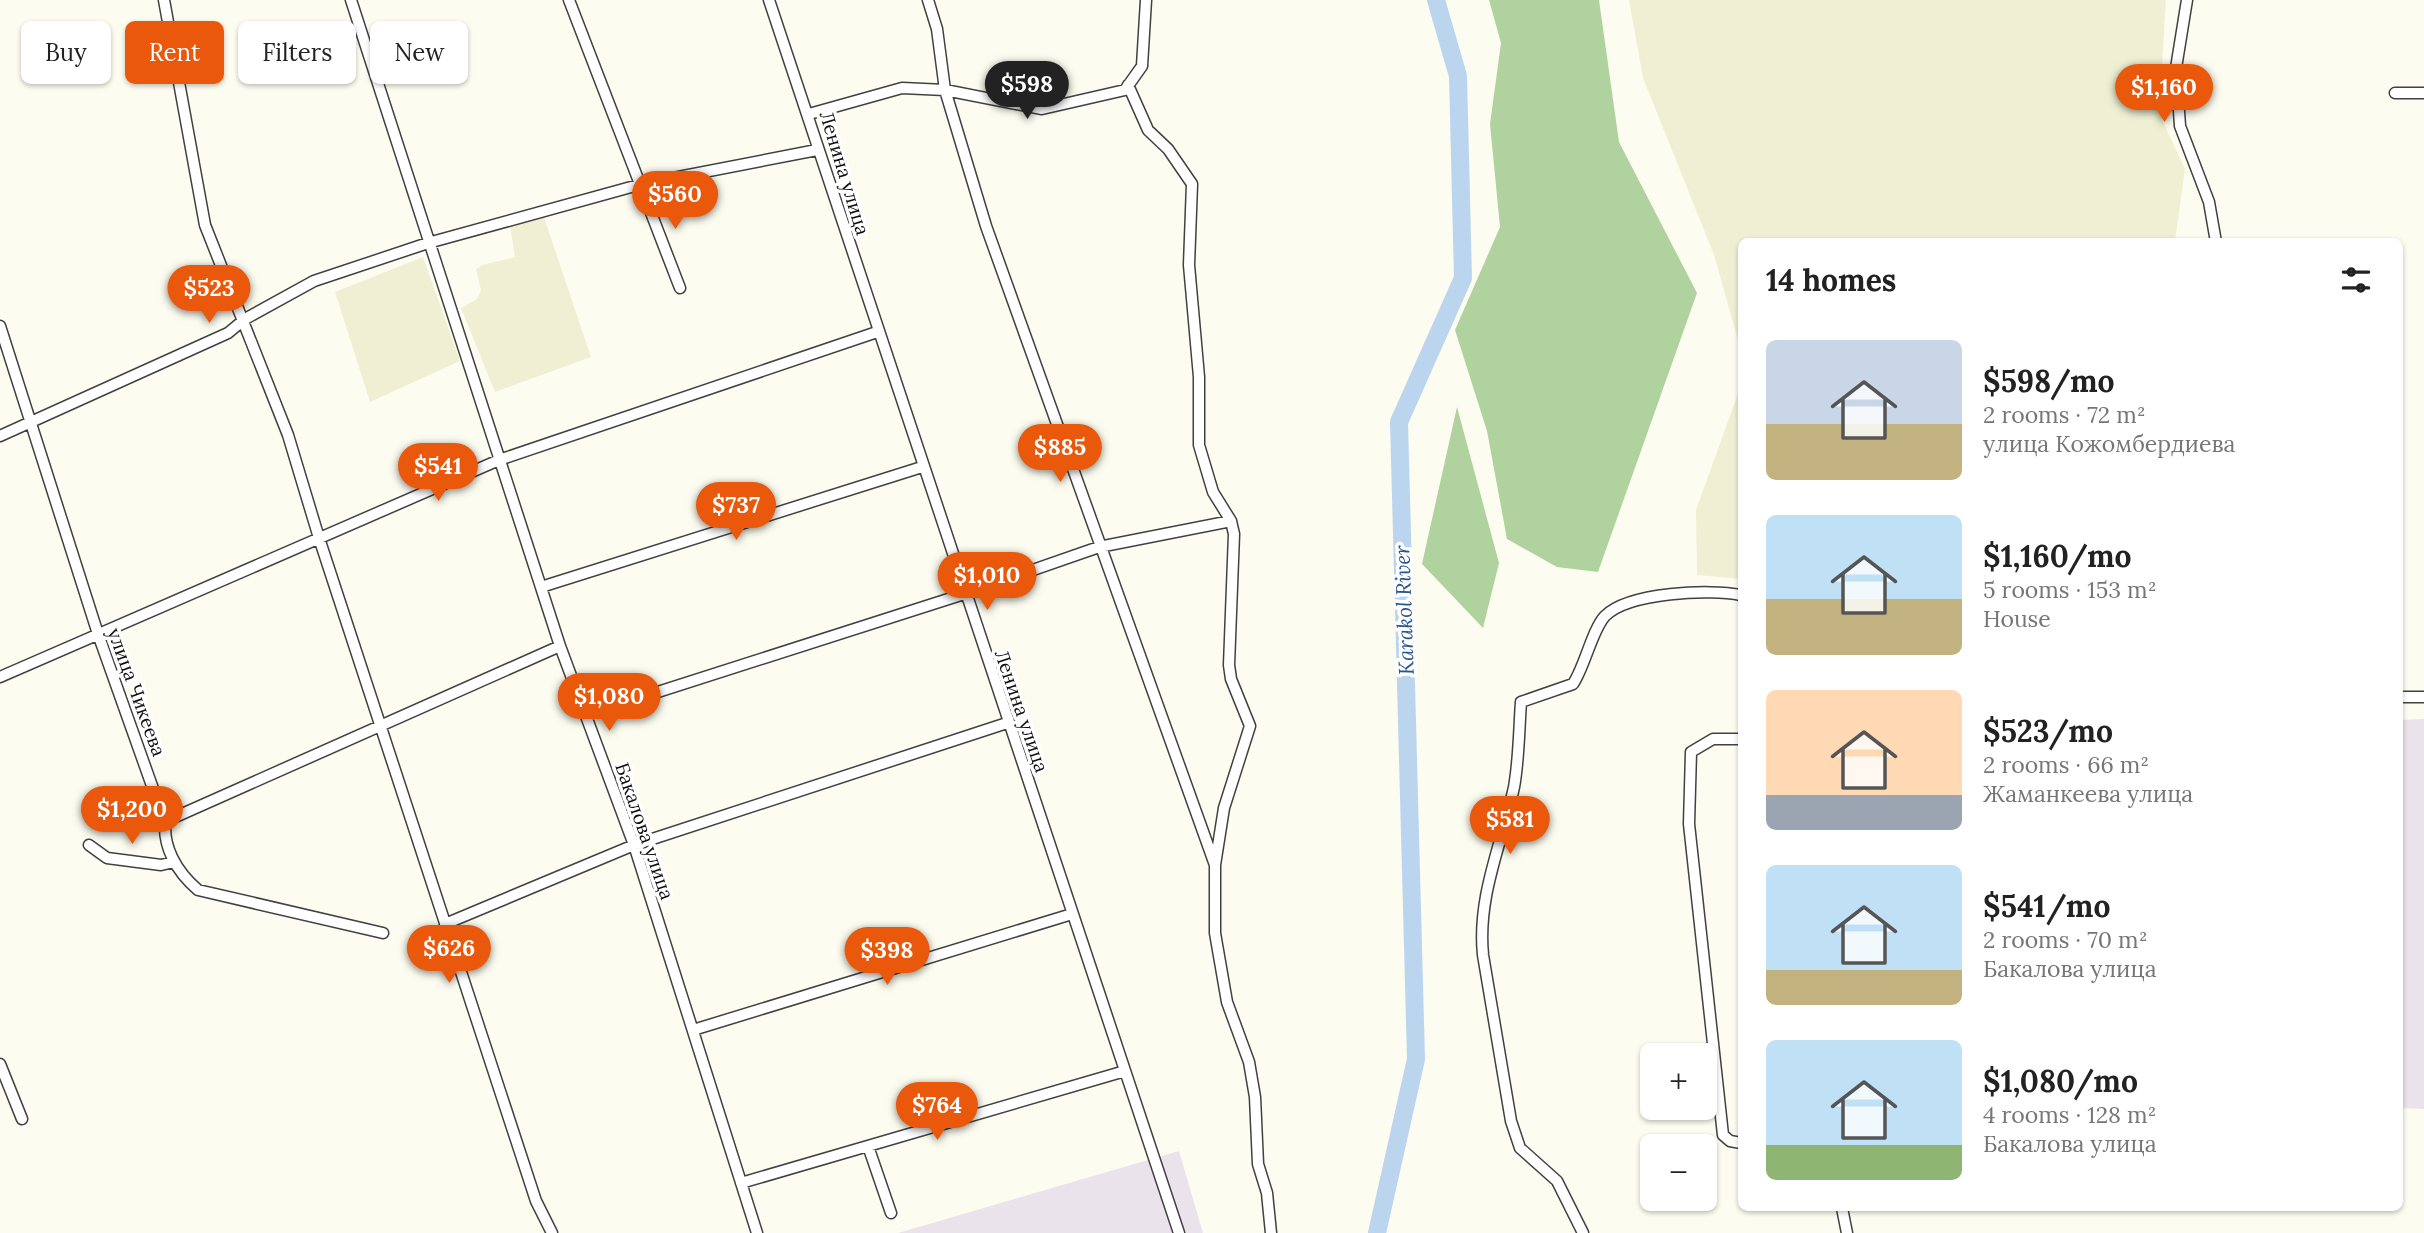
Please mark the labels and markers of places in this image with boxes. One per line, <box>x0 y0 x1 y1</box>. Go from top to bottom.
pin: $598 <box>986 61 1068 121</box>
pin: $1,160 <box>2107 64 2221 124</box>
pin: $560 <box>634 172 716 231</box>
pin: $523 <box>168 266 250 325</box>
pin: $885 <box>1019 424 1101 484</box>
pin: $541 <box>397 444 479 503</box>
pin: $737 <box>695 482 777 542</box>
pin: $1,010 <box>930 552 1044 612</box>
pin: $1,080 <box>552 674 666 733</box>
pin: $1,200 <box>75 786 189 846</box>
pin: $581 <box>1469 796 1551 856</box>
pin: $626 <box>408 926 490 985</box>
pin: $398 <box>846 928 928 987</box>
pin: $764 <box>896 1082 978 1142</box>

